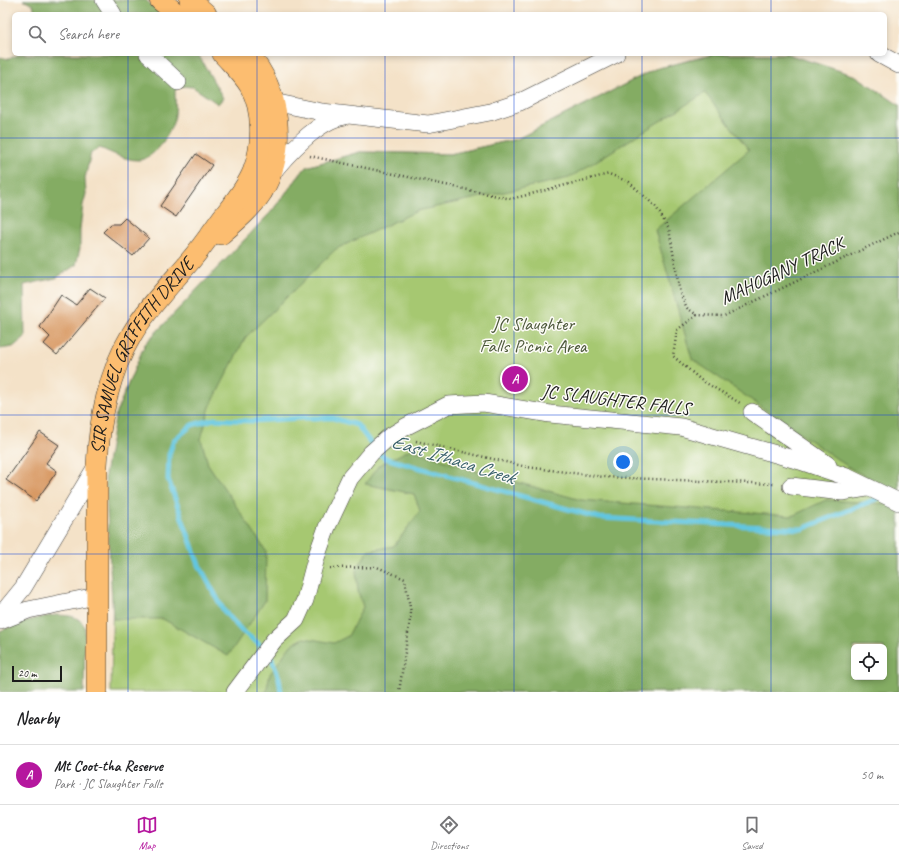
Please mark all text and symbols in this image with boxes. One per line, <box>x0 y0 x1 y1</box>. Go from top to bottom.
search box <box>12 12 887 56</box>
icon: search <box>26 23 48 45</box>
text: Search here <box>58 25 119 44</box>
street label: MAHOGANY TRACK <box>716 230 851 310</box>
street label: SIR SAMUEL GRIFFITH DRIVE <box>86 251 201 455</box>
park label: JC Slaughter Falls Picnic Area <box>480 312 588 358</box>
pin: A <box>502 364 528 394</box>
street label: JC SLAUGHTER FALLS <box>539 379 694 421</box>
water label: East Ithaca Creek <box>389 428 521 491</box>
your location <box>613 452 633 472</box>
map controls <box>851 644 887 680</box>
button: locate <box>851 644 887 680</box>
scale bar <box>12 664 62 683</box>
text: 20 m <box>18 666 37 680</box>
text: Nearby <box>16 708 59 729</box>
text: Mt Coot-tha Reserve <box>54 757 163 776</box>
text: A <box>26 767 32 783</box>
text: 50 m <box>861 767 883 783</box>
text: Park · JC Slaughter Falls <box>54 776 163 792</box>
tab: Map <box>136 814 158 852</box>
tab: Directions <box>430 814 469 852</box>
tab: Saved <box>741 814 763 852</box>

